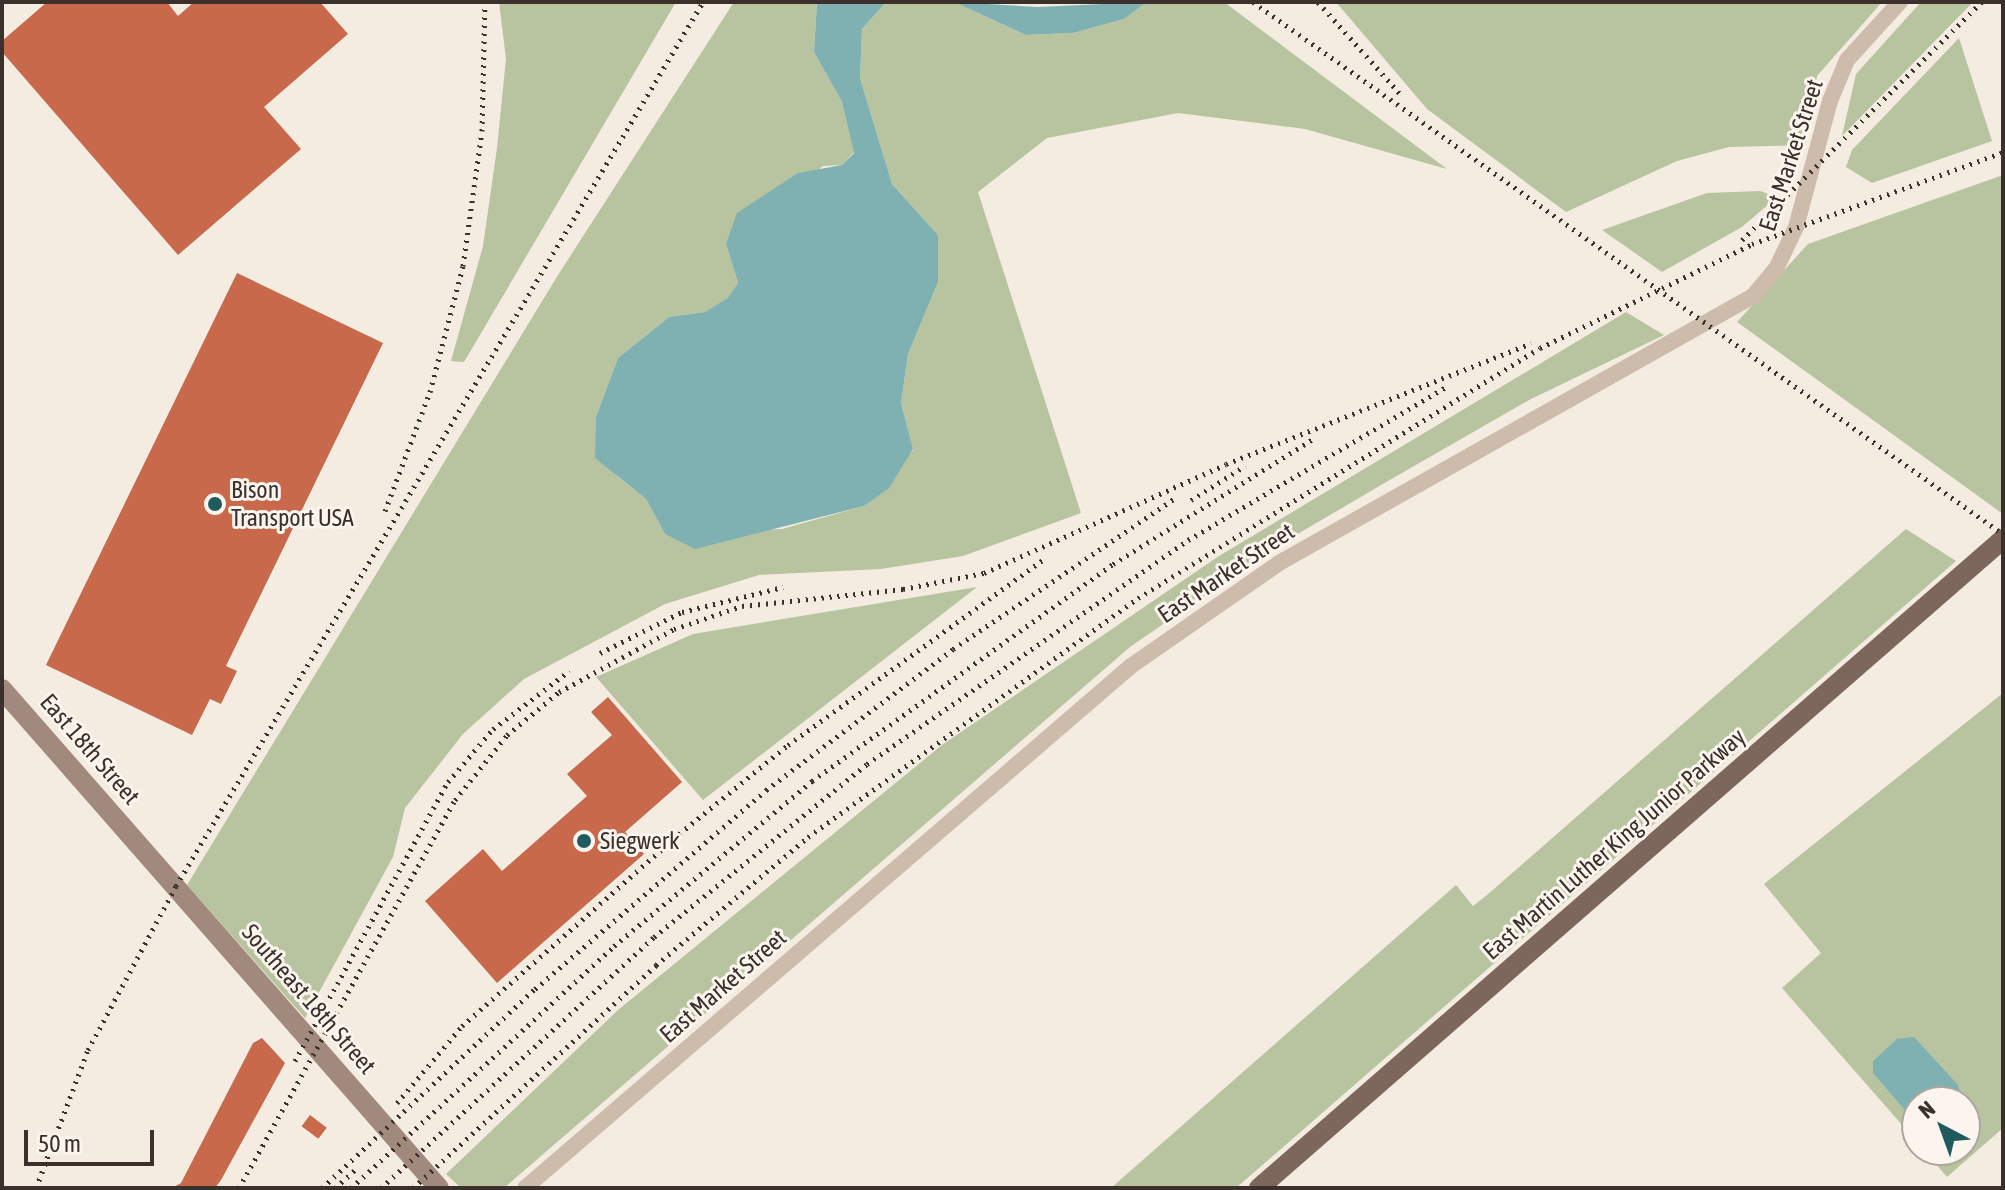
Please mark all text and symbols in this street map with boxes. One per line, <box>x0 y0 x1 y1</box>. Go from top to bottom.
street label: East Market Street <box>1753 75 1829 235</box>
place label: Bison Transport USA <box>231 476 354 532</box>
marker: Bison Transport USA <box>206 495 224 513</box>
street label: East Market Street <box>1152 517 1300 629</box>
street label: East 18th Street <box>34 688 146 810</box>
street label: East Martin Luther King Junior Parkway <box>1477 722 1751 966</box>
place label: Siegwerk <box>600 827 679 855</box>
marker: Siegwerk <box>575 832 593 850</box>
street label: Southeast 18th Street <box>236 918 382 1080</box>
street label: East Market Street <box>654 923 792 1049</box>
north arrow <box>1901 1086 1981 1166</box>
text: N <box>1913 1095 1940 1123</box>
scale bar <box>28 1114 158 1164</box>
text: 50 m <box>38 1130 81 1157</box>

